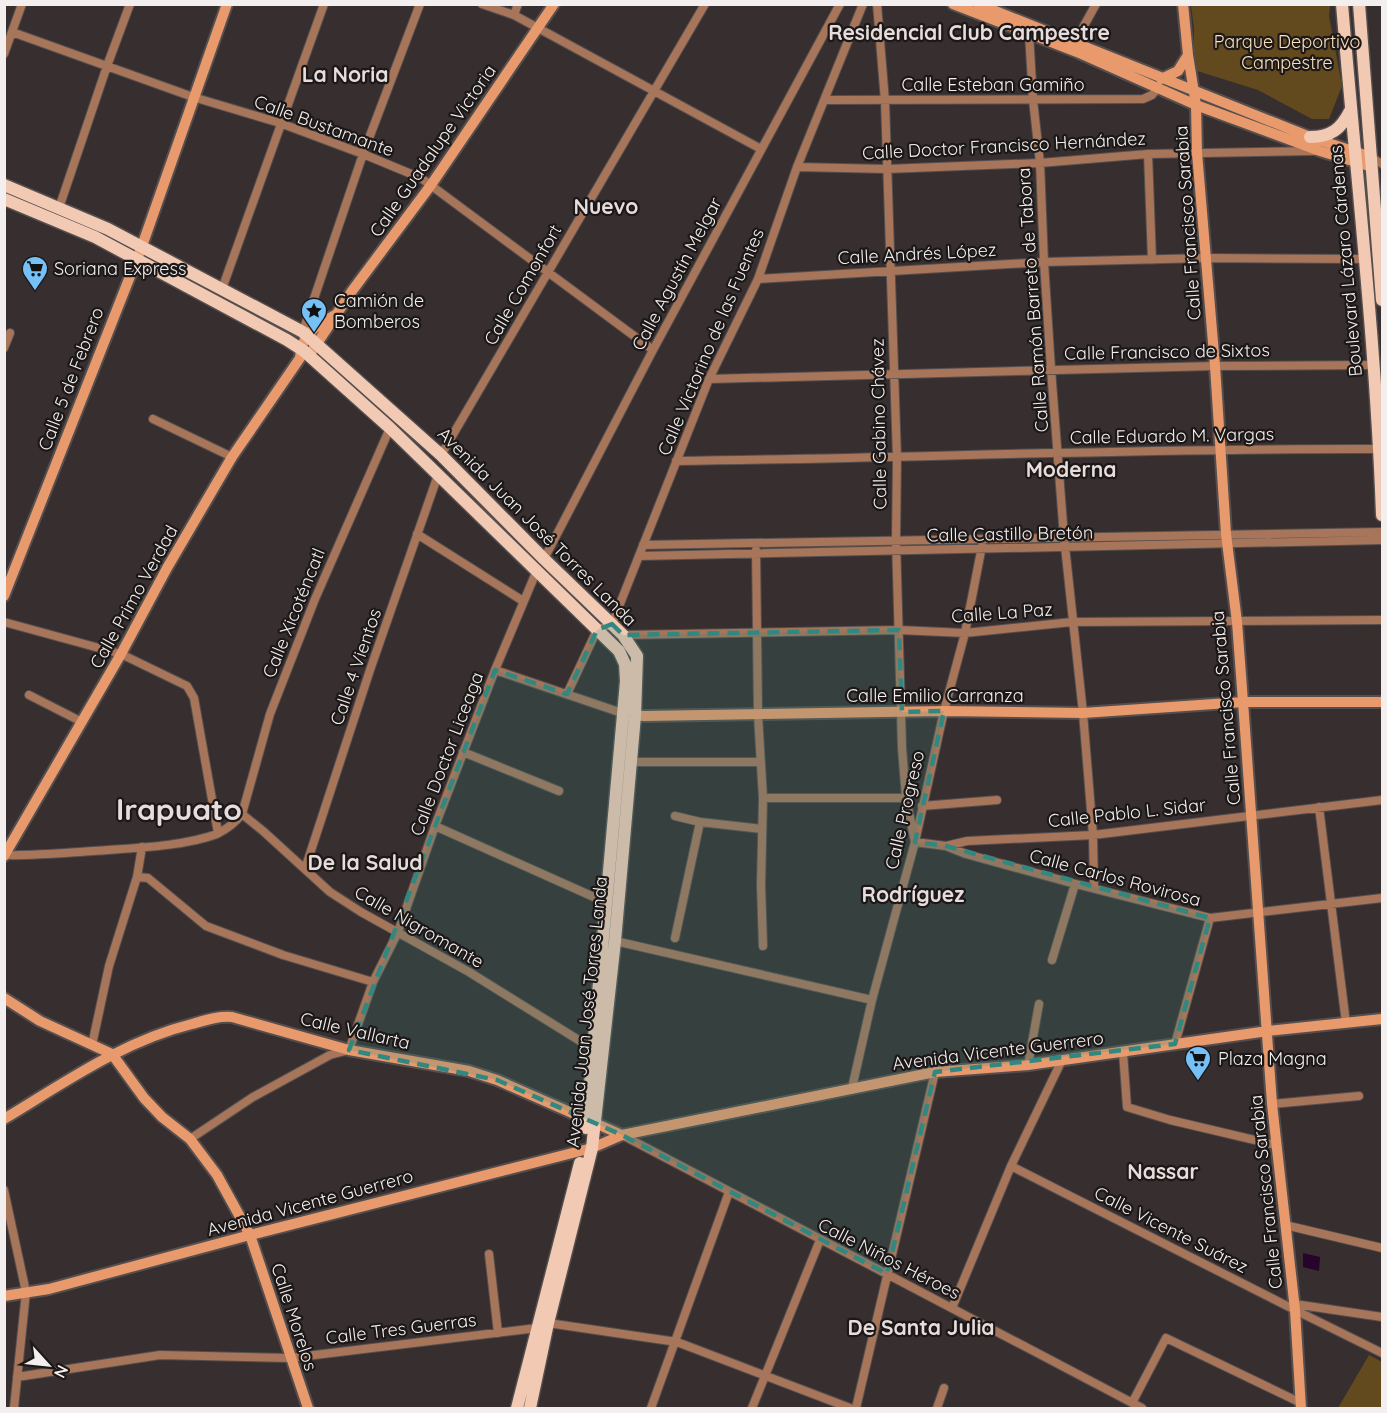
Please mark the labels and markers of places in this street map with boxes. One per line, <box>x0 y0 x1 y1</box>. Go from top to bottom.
supermarket icon: Soriana Express <box>20 254 50 292</box>
place label: Soriana Express <box>54 257 186 280</box>
place label: Camión de Bomberos <box>334 289 424 333</box>
place icon: Camión de Bomberos <box>299 296 329 334</box>
supermarket icon: Plaza Magna <box>1183 1044 1213 1082</box>
place label: Plaza Magna <box>1218 1047 1327 1070</box>

